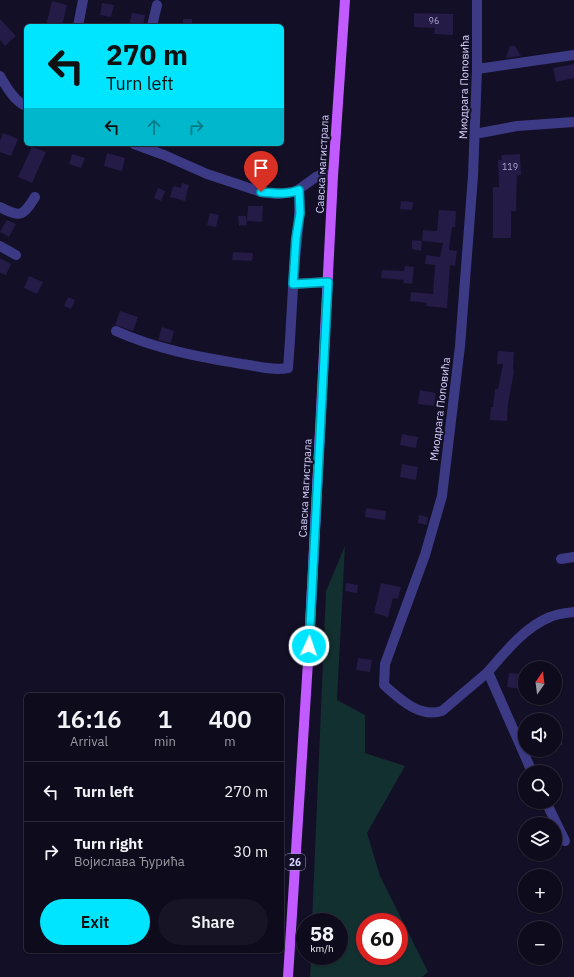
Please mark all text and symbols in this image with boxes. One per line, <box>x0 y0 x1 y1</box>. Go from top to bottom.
house number: 96 <box>429 15 439 26</box>
street label: Миодрага Поповића <box>456 35 472 139</box>
text: 270 m <box>106 36 188 73</box>
icon: left <box>40 40 92 92</box>
text: Turn left <box>106 72 174 95</box>
street label: Савска магистрала <box>312 114 332 214</box>
icon: left <box>101 116 123 138</box>
icon: ahead <box>143 116 165 138</box>
icon: right <box>185 116 207 138</box>
pin <box>244 151 278 192</box>
icon: arrive <box>250 157 272 179</box>
house number: 119 <box>502 161 518 172</box>
street label: Миодрага Поповића <box>427 356 453 462</box>
street label: Савска магистрала <box>295 438 315 538</box>
position arrow <box>288 625 330 667</box>
north arrow <box>518 661 562 705</box>
map controls <box>518 661 562 965</box>
text: 16:16 <box>56 703 122 735</box>
text: 1 <box>158 703 172 735</box>
text: 400 <box>208 703 252 735</box>
button: sound <box>518 713 562 757</box>
text: Arrival <box>70 733 108 750</box>
text: min <box>154 733 176 750</box>
text: m <box>224 733 236 750</box>
button: search <box>518 765 562 809</box>
icon: left <box>40 781 62 803</box>
text: Turn left <box>74 782 134 801</box>
text: 270 m <box>224 782 268 801</box>
button: layers <box>518 817 562 861</box>
text: Turn right <box>74 834 143 853</box>
icon: right <box>40 841 62 863</box>
text: 30 m <box>233 842 268 861</box>
text: Војислава Ђурића <box>74 853 185 870</box>
road number: 26 <box>285 854 305 870</box>
button: + <box>518 869 562 913</box>
button: Exit <box>40 899 150 945</box>
button: Share <box>158 899 268 945</box>
speed limit sign: 60 <box>356 913 408 965</box>
text: 58 <box>310 920 334 947</box>
button: − <box>518 921 562 965</box>
text: km/h <box>310 942 334 955</box>

